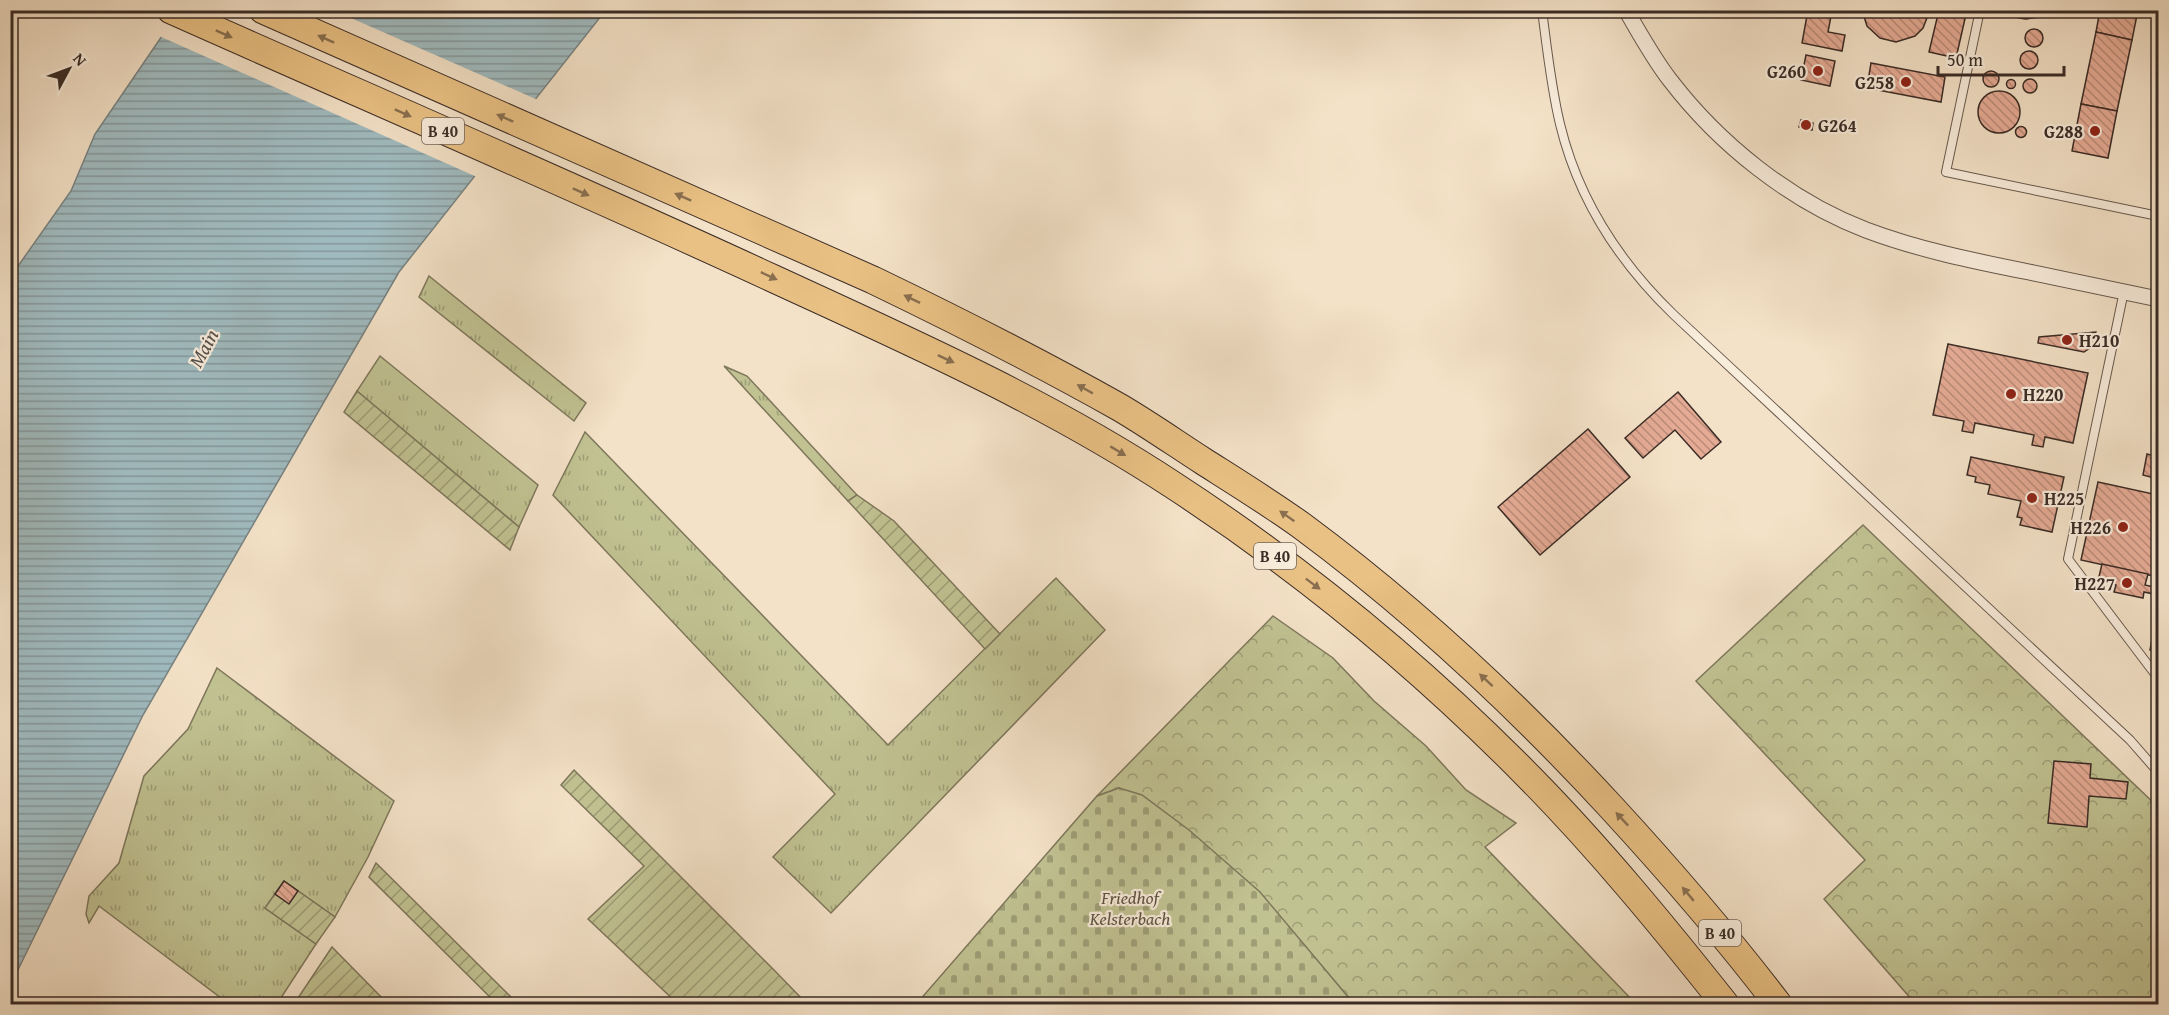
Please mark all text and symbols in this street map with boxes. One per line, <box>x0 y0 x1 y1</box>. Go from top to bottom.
one-way arrow <box>216 29 234 39</box>
one-way arrow <box>318 34 335 43</box>
north arrow <box>39 39 99 99</box>
scale bar <box>1938 39 2064 77</box>
text: 50 m <box>1947 46 1983 73</box>
text: N <box>68 47 93 71</box>
place label: G260 <box>1767 58 1806 85</box>
marker: G260 <box>1811 64 1825 78</box>
place label: G258 <box>1855 69 1894 96</box>
marker: G258 <box>1899 75 1913 89</box>
one-way arrow <box>394 108 412 118</box>
place label: G264 <box>1818 112 1857 139</box>
one-way arrow <box>496 113 513 122</box>
road number: B 40 <box>422 118 464 144</box>
marker: G264 <box>1799 118 1813 132</box>
place label: G288 <box>2044 118 2083 145</box>
marker: G288 <box>2088 124 2102 138</box>
one-way arrow <box>572 187 590 197</box>
one-way arrow <box>674 191 692 201</box>
one-way arrow <box>761 272 778 281</box>
one-way arrow <box>903 294 920 303</box>
water label: Main <box>181 324 225 372</box>
place label: H210 <box>2079 327 2119 354</box>
marker: H210 <box>2060 333 2074 347</box>
one-way arrow <box>937 354 954 363</box>
place label: H220 <box>2023 381 2063 408</box>
one-way arrow <box>1076 384 1093 394</box>
marker: H220 <box>2004 387 2018 401</box>
one-way arrow <box>1110 445 1126 456</box>
place label: H225 <box>2044 485 2084 512</box>
marker: H225 <box>2025 491 2039 505</box>
one-way arrow <box>1279 511 1295 522</box>
place label: H226 <box>2071 514 2111 541</box>
marker: H226 <box>2116 520 2130 534</box>
road number: B 40 <box>1254 543 1296 569</box>
place label: H227 <box>2075 570 2115 597</box>
marker: H227 <box>2120 576 2134 590</box>
one-way arrow <box>1305 578 1321 590</box>
one-way arrow <box>1479 674 1494 687</box>
one-way arrow <box>1615 812 1629 827</box>
park label: Friedhof Kelsterbach <box>1089 884 1170 932</box>
one-way arrow <box>1682 887 1695 902</box>
road number: B 40 <box>1699 920 1741 946</box>

